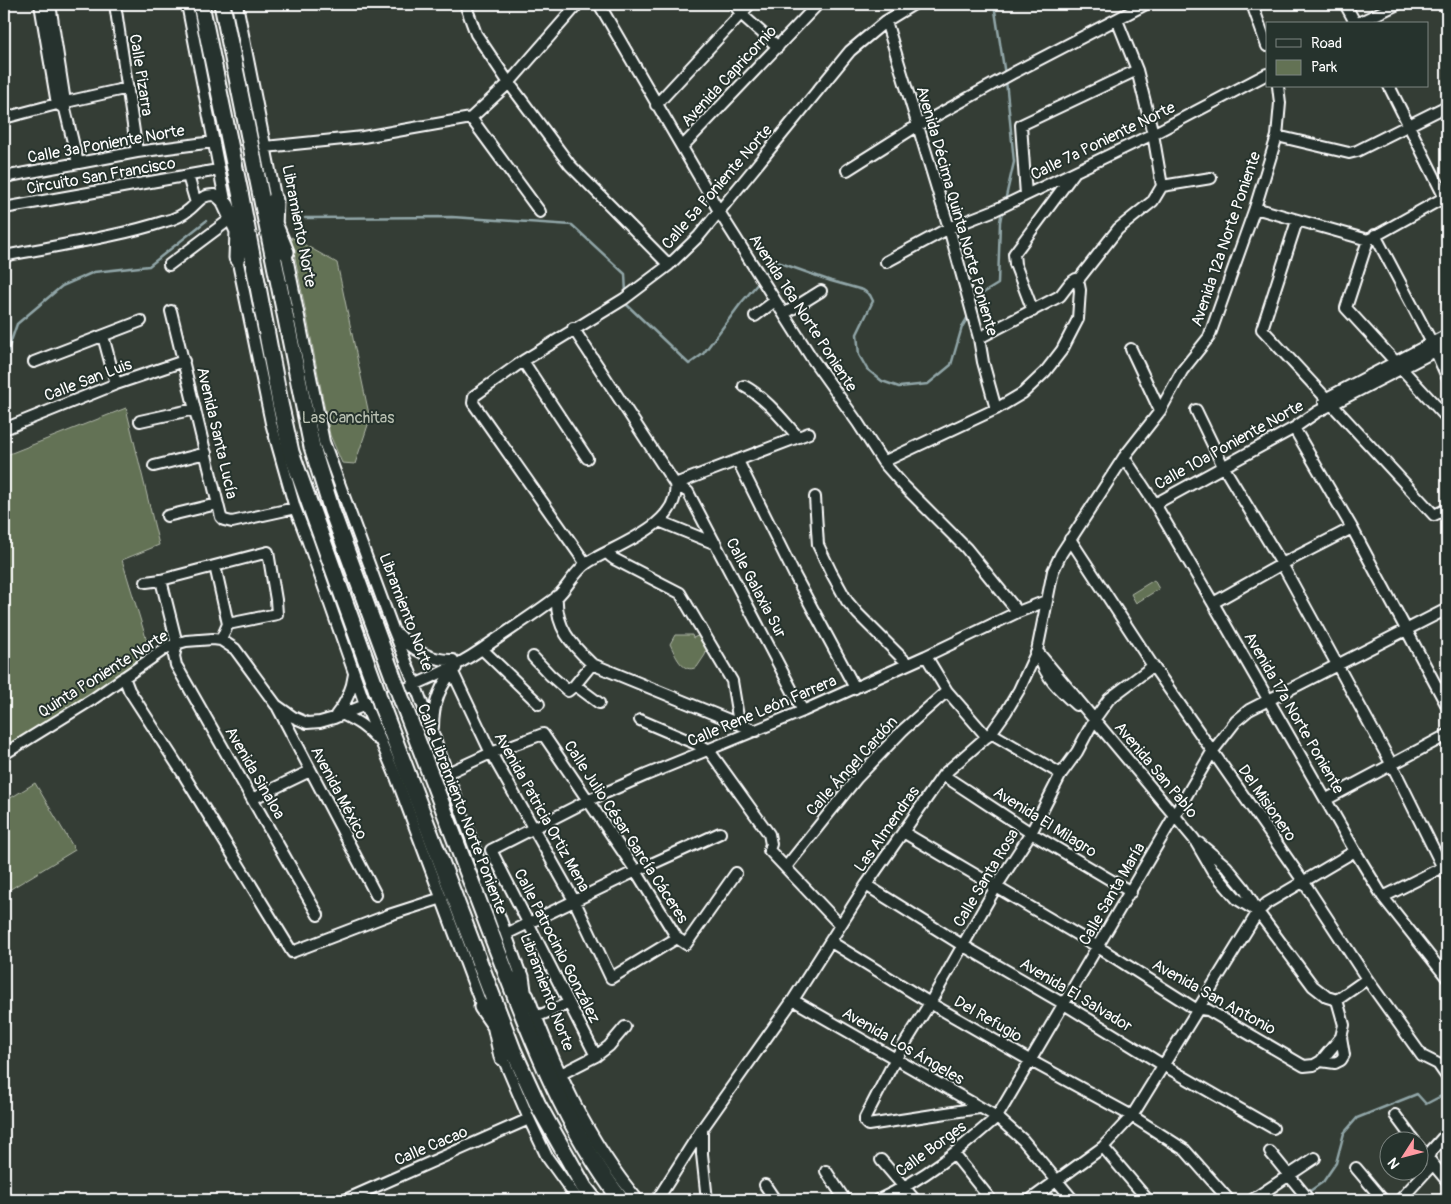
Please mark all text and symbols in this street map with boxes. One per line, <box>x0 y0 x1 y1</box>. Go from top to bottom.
street label: Avenida Capricornio <box>677 21 781 131</box>
legend <box>1266 22 1428 88</box>
street label: Calle Pizarra <box>125 33 157 117</box>
text: Road <box>1311 34 1342 53</box>
text: Park <box>1311 58 1338 77</box>
street label: Avenida Décima Quinta Norte Poniente <box>912 84 1002 338</box>
street label: Calle 7a Poniente Norte <box>1027 97 1179 185</box>
street label: Calle 3a Poniente Norte <box>26 120 186 168</box>
street label: Calle 5a Poniente Norte <box>657 120 777 253</box>
street label: Avenida 12a Norte Poniente <box>1187 149 1265 329</box>
street label: Circuito San Francisco <box>25 153 177 199</box>
street label: Libramiento Norte <box>277 163 321 289</box>
street label: Avenida 16a Norte Poniente <box>744 230 862 396</box>
street label: Calle San Luis <box>41 354 135 406</box>
street label: Avenida Santa Lucía <box>192 365 242 501</box>
street label: Calle 10a Poniente Norte <box>1151 396 1307 494</box>
park label: Las Canchitas <box>302 408 394 428</box>
street label: Calle Galaxia Sur <box>721 535 791 642</box>
street label: Libramiento Norte <box>374 550 438 674</box>
street label: Quinta Poniente Norte <box>34 626 172 722</box>
street label: Avenida 17a Norte Poniente <box>1239 629 1349 797</box>
street label: Calle Rene León Farrera <box>684 671 840 751</box>
street label: Calle Libramiento Norte Poniente <box>413 701 512 917</box>
street label: Calle Ángel Cardón <box>802 712 902 820</box>
street label: Avenida San Pablo <box>1110 718 1202 823</box>
street label: Avenida Sinaloa <box>221 723 289 823</box>
street label: Avenida Patricia Ortiz Mena <box>490 729 594 895</box>
street label: Calle Julio César García Cáceres <box>559 737 693 927</box>
street label: Avenida México <box>306 743 372 843</box>
street label: Del Misionero <box>1233 761 1301 845</box>
street label: Las Almendras <box>850 782 924 876</box>
street label: Avenida El Milagro <box>990 782 1101 862</box>
street label: Calle Santa Rosa <box>949 825 1023 931</box>
street label: Calle Santa María <box>1074 839 1150 949</box>
street label: Calle Patrocinio González <box>509 865 605 1027</box>
street label: Libramiento Norte <box>515 930 579 1054</box>
street label: Avenida El Salvador <box>1016 954 1136 1037</box>
street label: Avenida San Antonio <box>1149 955 1280 1039</box>
street label: Del Refugio <box>950 991 1026 1047</box>
street label: Avenida Los Ángeles <box>838 1003 968 1089</box>
street label: Calle Borges <box>892 1117 970 1181</box>
street label: Calle Cacao <box>391 1121 471 1170</box>
north arrow <box>1378 1132 1428 1182</box>
text: N <box>1384 1155 1404 1172</box>

